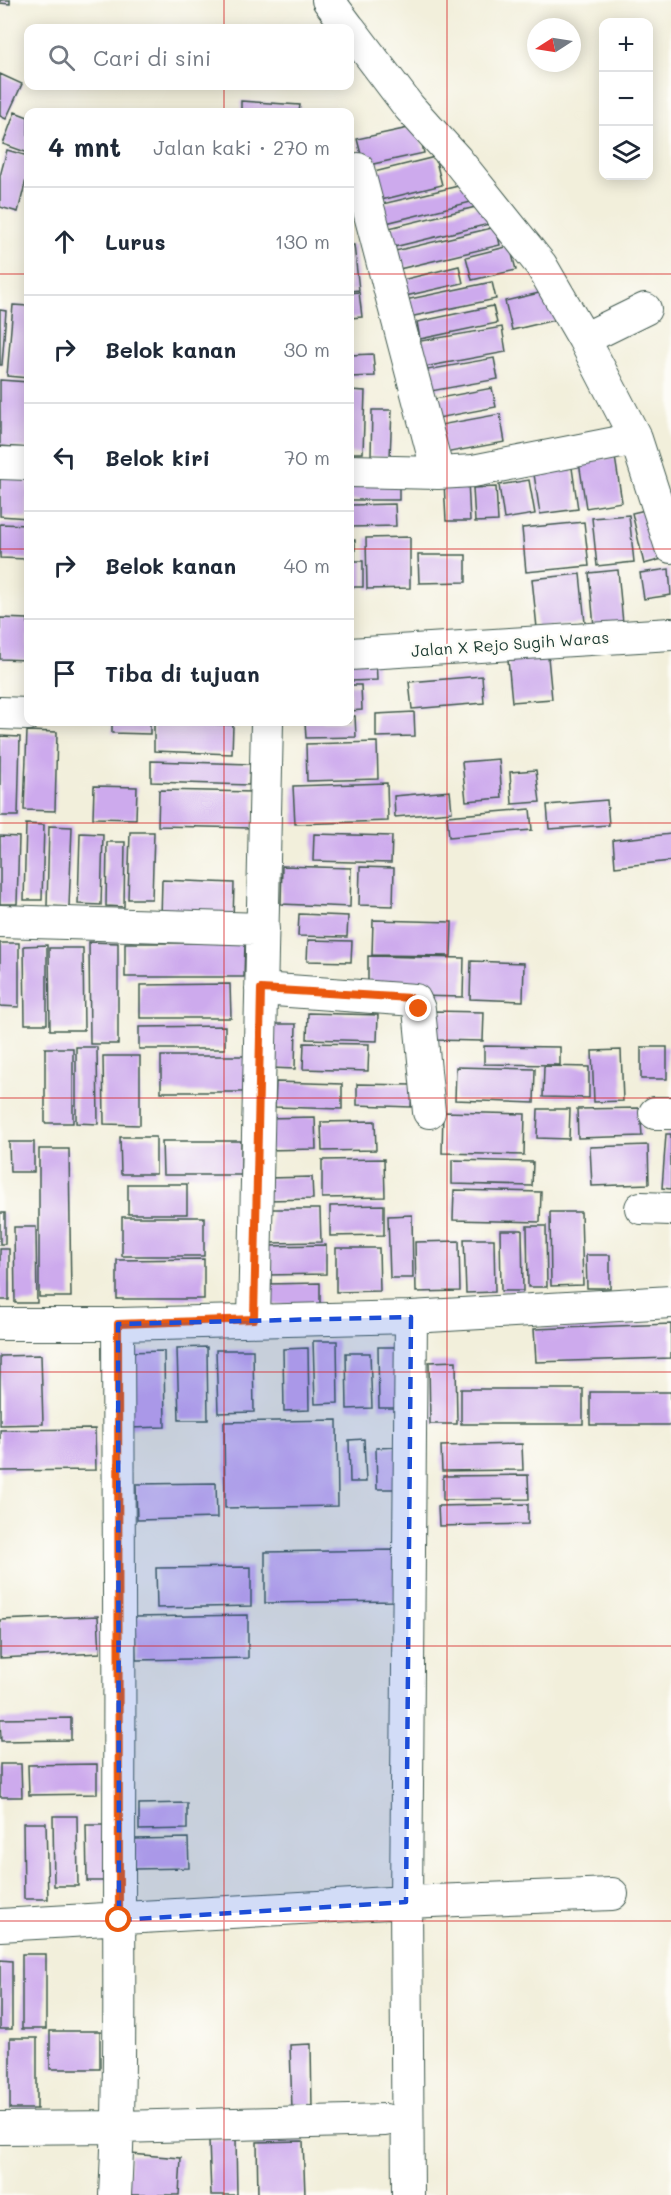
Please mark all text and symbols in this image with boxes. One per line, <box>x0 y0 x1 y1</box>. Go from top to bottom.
north arrow <box>527 18 581 72</box>
map controls <box>599 18 653 180</box>
button: + <box>599 18 653 72</box>
search box <box>24 24 354 90</box>
icon: search <box>45 41 78 74</box>
text: Cari di sini <box>93 43 211 72</box>
button: − <box>599 72 653 126</box>
button: layers <box>599 126 653 180</box>
text: 4 mnt <box>48 130 121 164</box>
text: Jalan kaki · 270 m <box>153 134 330 160</box>
icon: ahead <box>48 225 81 258</box>
text: Lurus <box>105 227 166 256</box>
text: 130 m <box>275 228 330 254</box>
icon: right <box>48 333 81 366</box>
text: Belok kanan <box>105 335 236 364</box>
text: 30 m <box>284 336 330 362</box>
icon: left <box>48 441 81 474</box>
text: Belok kiri <box>105 443 210 472</box>
text: 70 m <box>284 444 330 470</box>
icon: right <box>48 549 81 582</box>
text: Belok kanan <box>105 551 236 580</box>
text: 40 m <box>284 552 330 578</box>
street label: Jalan X Rejo Sugih Waras <box>410 626 610 661</box>
icon: arrive <box>48 657 81 690</box>
text: Tiba di tujuan <box>105 659 260 688</box>
route end <box>405 995 431 1021</box>
route start <box>105 1906 131 1932</box>

